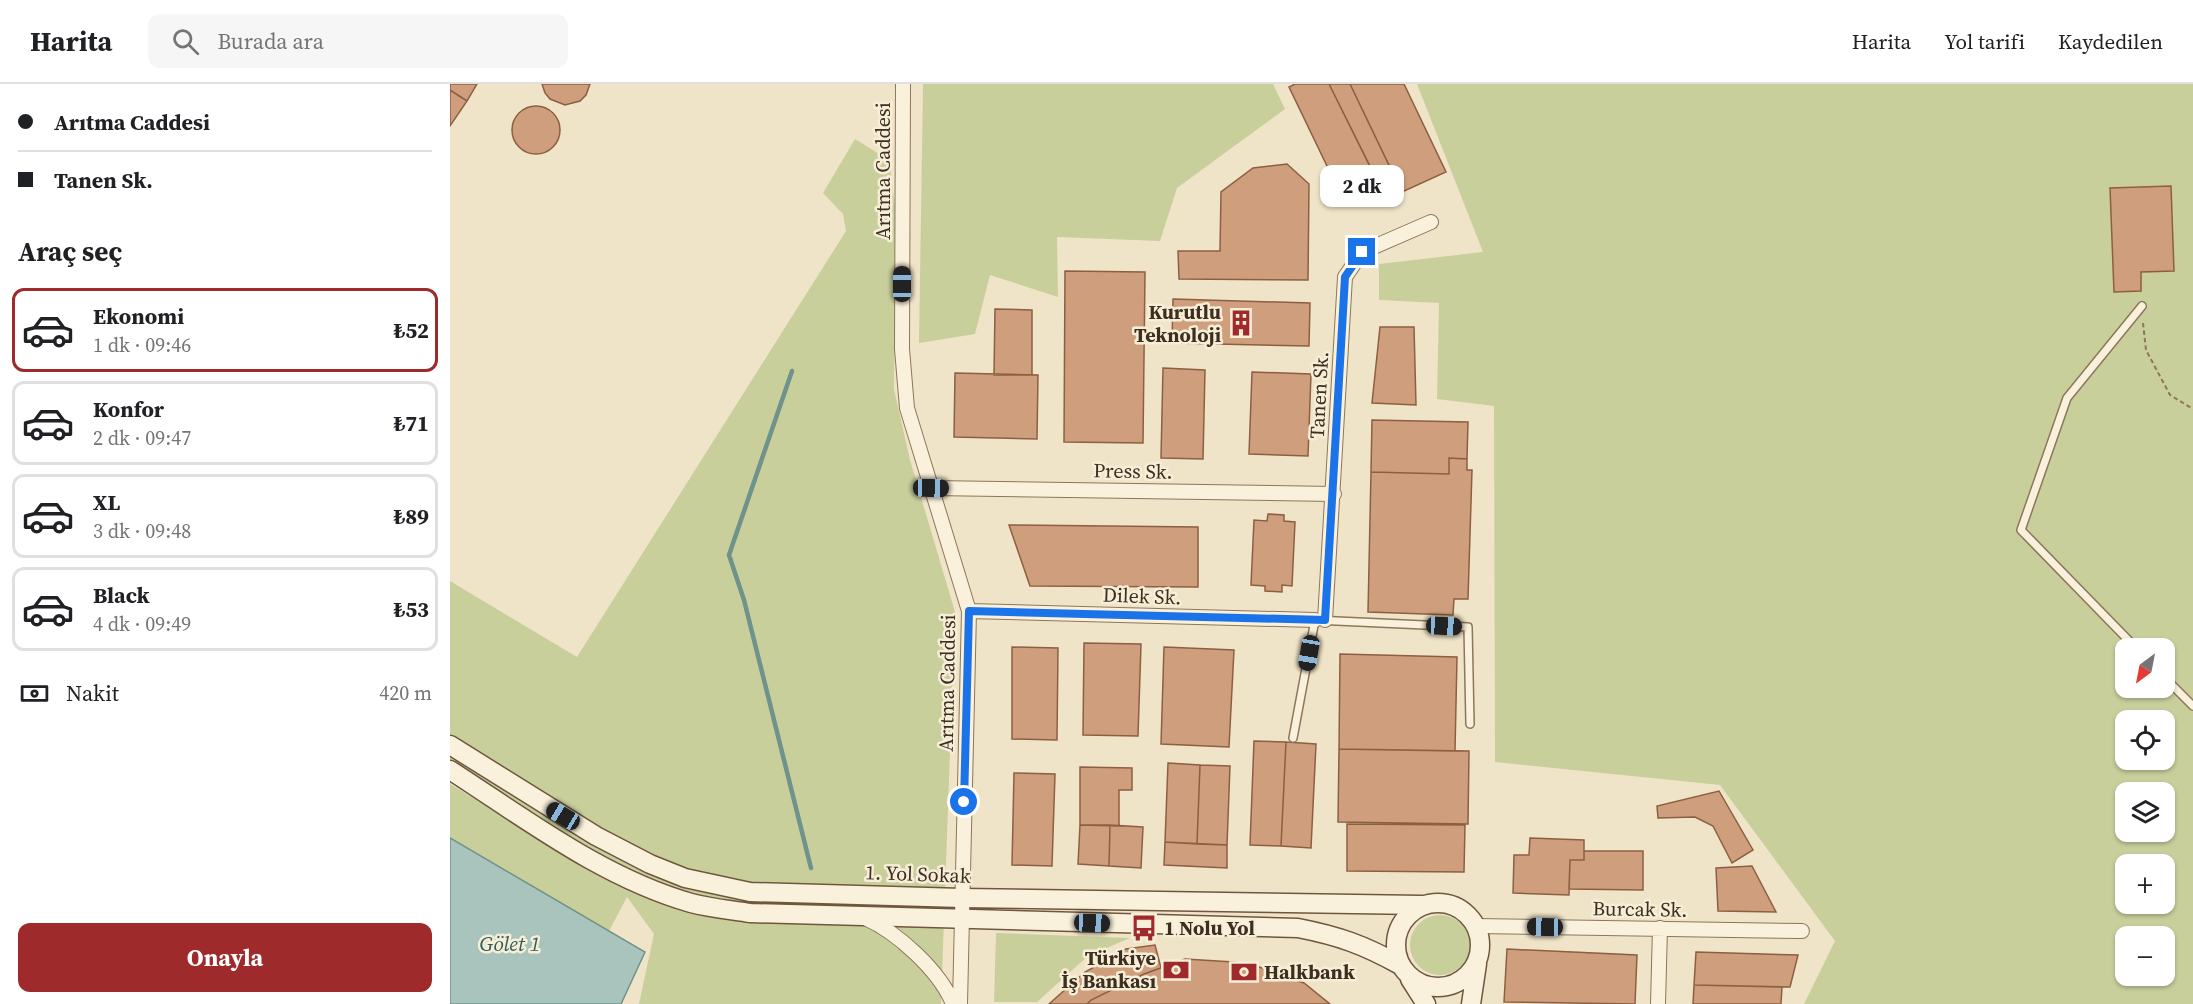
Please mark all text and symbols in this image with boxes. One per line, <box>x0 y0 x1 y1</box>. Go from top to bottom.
search box <box>148 14 568 68</box>
text: Harita <box>30 22 112 60</box>
icon: search <box>169 25 202 58</box>
text: Burada ara <box>217 26 324 56</box>
text: Harita <box>1852 27 1911 56</box>
text: Yol tarifi <box>1944 27 2025 56</box>
text: Kaydedilen <box>2058 27 2163 56</box>
street label: Arıtma Caddesi <box>869 102 897 240</box>
text: Arıtma Caddesi <box>54 107 210 137</box>
text: Tanen Sk. <box>54 165 153 195</box>
callout: 2 dk <box>1320 165 1404 207</box>
text: 2 dk <box>1343 172 1381 200</box>
text: Araç seç <box>18 233 122 270</box>
route end <box>1348 238 1375 265</box>
car <box>893 266 911 302</box>
place label: Kurutlu Teknoloji <box>1134 298 1221 349</box>
text: Ekonomi <box>93 301 184 331</box>
icon: car <box>21 303 75 357</box>
building icon: Kurutlu Teknoloji <box>1226 308 1256 338</box>
text: ₺52 <box>393 315 429 345</box>
text: 1 dk · 09:46 <box>93 331 191 359</box>
street label: Tanen Sk. <box>1303 351 1335 439</box>
text: Konfor <box>93 394 164 424</box>
icon: car <box>21 396 75 450</box>
text: ₺71 <box>393 408 429 438</box>
text: 2 dk · 09:47 <box>93 424 191 452</box>
street label: Press Sk. <box>1093 456 1173 486</box>
car <box>913 479 949 497</box>
text: XL <box>93 487 120 517</box>
icon: car <box>21 489 75 543</box>
text: ₺89 <box>393 501 429 531</box>
text: 3 dk · 09:48 <box>93 517 191 545</box>
text: Black <box>93 580 150 610</box>
street label: Dilek Sk. <box>1102 581 1182 611</box>
icon: car <box>21 582 75 636</box>
text: ₺53 <box>393 594 429 624</box>
text: 4 dk · 09:49 <box>93 610 191 638</box>
street label: Arıtma Caddesi <box>932 614 962 752</box>
car <box>1426 616 1462 636</box>
car <box>1297 634 1321 672</box>
north arrow <box>2115 638 2175 698</box>
map controls <box>2115 638 2175 986</box>
icon: cash <box>18 677 51 710</box>
text: Nakit <box>66 678 119 708</box>
text: 420 m <box>379 679 432 707</box>
button: locate <box>2115 710 2175 770</box>
button: layers <box>2115 782 2175 842</box>
route start <box>950 788 977 815</box>
car <box>543 799 583 833</box>
button: + <box>2115 854 2175 914</box>
street label: 1. Yol Sokak <box>865 858 971 890</box>
street label: Burcak Sk. <box>1592 894 1688 924</box>
car <box>1074 913 1110 933</box>
bus stop icon: 1 Nolu Yol <box>1129 913 1159 943</box>
place label: 1 Nolu Yol <box>1164 914 1255 942</box>
car <box>1527 918 1563 936</box>
button: Onayla <box>18 923 432 992</box>
button: − <box>2115 926 2175 986</box>
water label: Gölet 1 <box>480 929 540 958</box>
place label: Türkiye İş Bankası <box>1061 944 1156 995</box>
bank icon: Türkiye İş Bankası <box>1161 955 1191 985</box>
bank icon: Halkbank <box>1229 957 1259 987</box>
place label: Halkbank <box>1264 958 1355 986</box>

